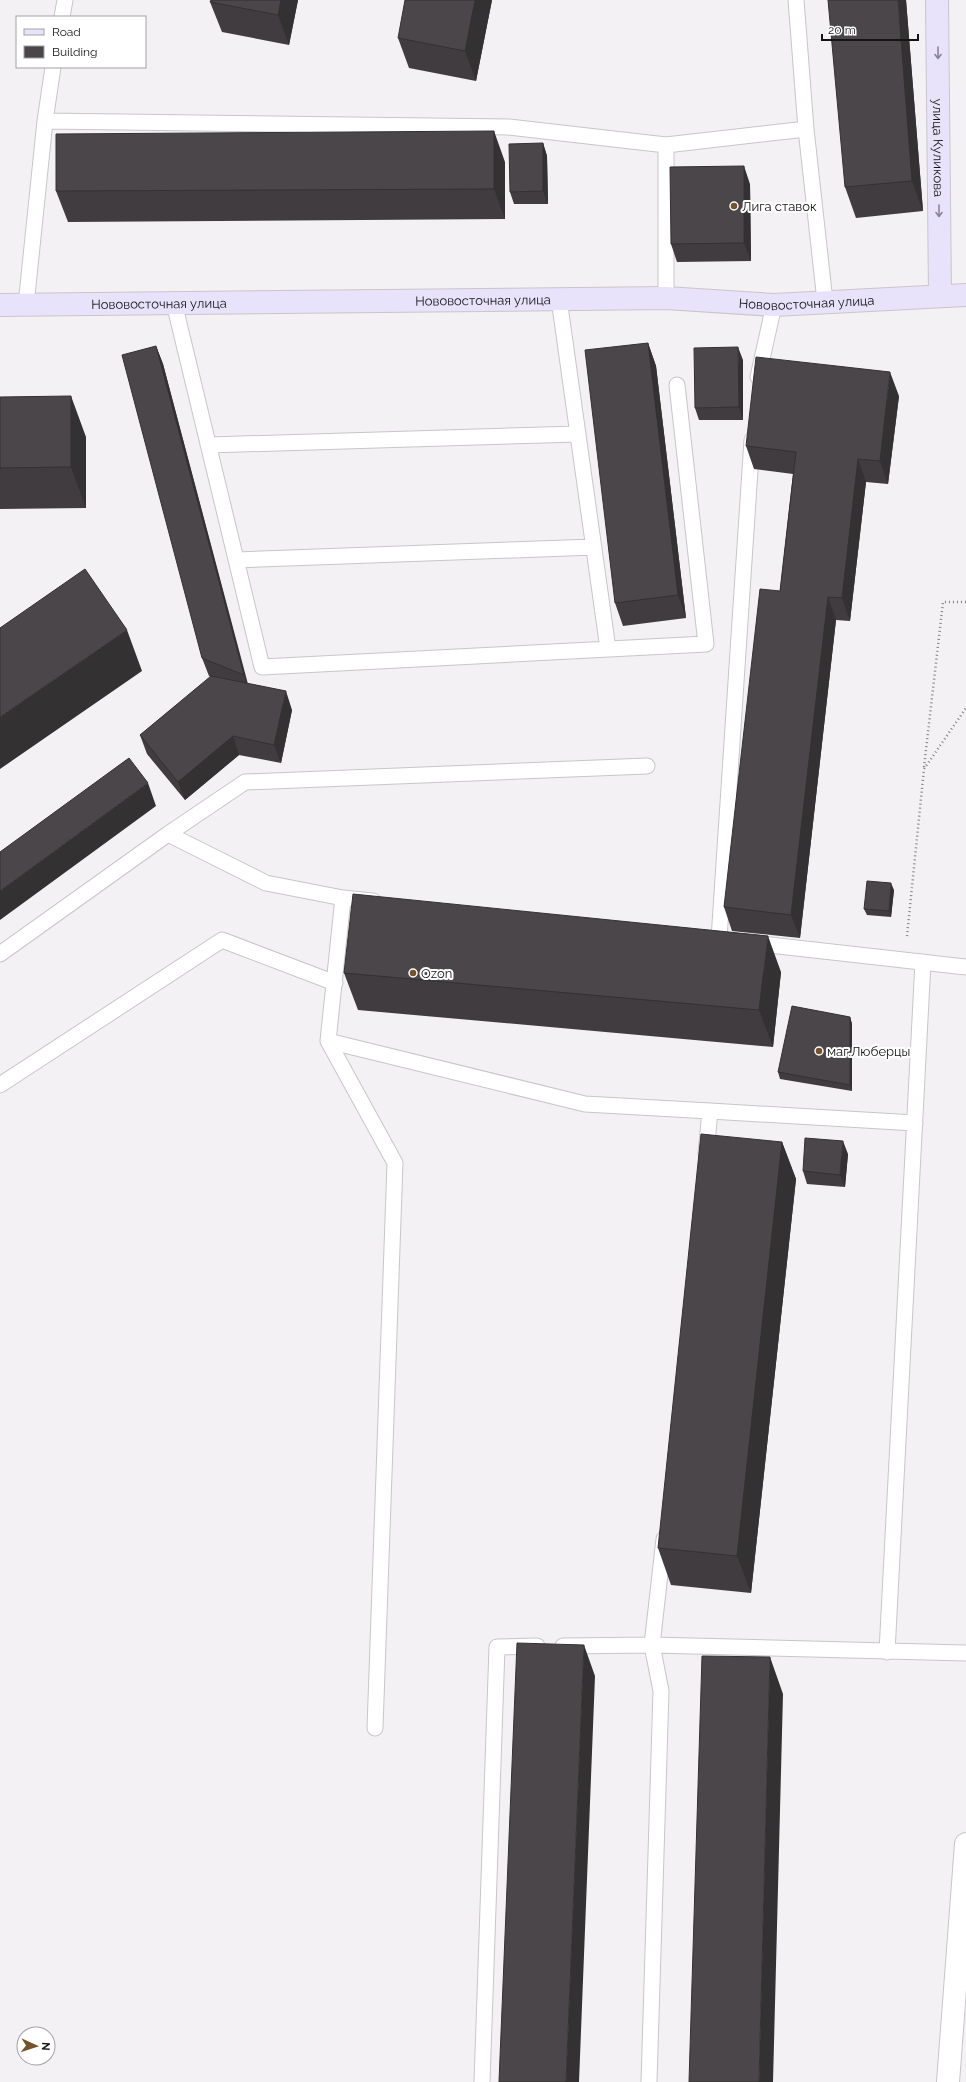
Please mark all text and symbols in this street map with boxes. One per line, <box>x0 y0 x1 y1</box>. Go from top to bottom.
legend <box>16 16 146 68</box>
scale bar <box>822 16 918 42</box>
text: 20 m <box>828 23 856 37</box>
text: Road <box>52 25 81 39</box>
text: Building <box>52 45 98 59</box>
one-way arrow <box>934 46 942 59</box>
street label: улица Куликова <box>931 99 946 197</box>
place label: Лига ставок <box>742 199 817 214</box>
marker: Лига ставок <box>729 201 739 211</box>
one-way arrow <box>935 204 943 217</box>
street label: Нововосточная улица <box>415 292 551 308</box>
street label: Нововосточная улица <box>738 292 875 313</box>
street label: Нововосточная улица <box>91 295 227 312</box>
place label: Ozon <box>421 966 452 981</box>
marker: Ozon <box>408 968 418 978</box>
place label: маг.Люберцы <box>827 1044 910 1059</box>
marker: маг.Люберцы <box>814 1046 824 1056</box>
north arrow <box>16 2026 56 2066</box>
text: N <box>39 2042 52 2051</box>

